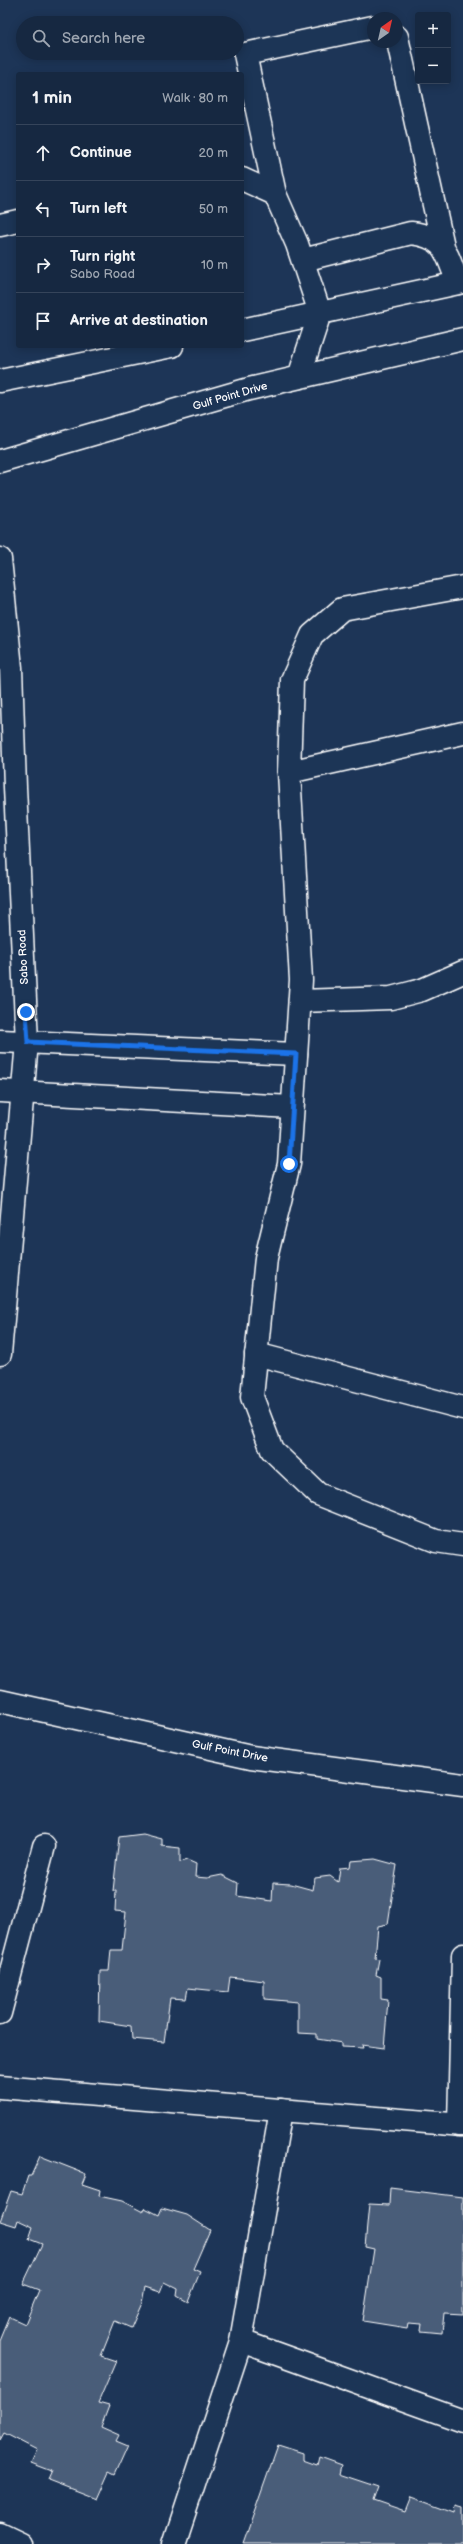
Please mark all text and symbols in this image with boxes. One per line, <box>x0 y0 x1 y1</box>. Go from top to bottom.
north arrow <box>367 12 403 48</box>
map controls <box>415 12 451 84</box>
button: + <box>415 12 451 48</box>
search box <box>16 16 244 60</box>
icon: search <box>30 27 52 49</box>
text: Search here <box>62 29 145 48</box>
button: − <box>415 48 451 84</box>
text: 1 min <box>32 88 72 108</box>
text: Walk · 80 m <box>162 90 228 106</box>
icon: ahead <box>32 142 54 164</box>
text: Continue <box>70 143 132 162</box>
text: 20 m <box>198 145 228 161</box>
icon: left <box>32 198 54 220</box>
text: Turn left <box>70 199 127 218</box>
text: 50 m <box>199 201 228 217</box>
text: Turn right <box>70 247 135 266</box>
icon: right <box>32 254 54 276</box>
text: 10 m <box>201 257 228 273</box>
text: Sabo Road <box>70 266 135 282</box>
icon: arrive <box>32 310 54 332</box>
text: Arrive at destination <box>70 311 208 330</box>
street label: Gulf Point Drive <box>191 379 269 413</box>
street label: Sabo Road <box>15 929 31 985</box>
route end <box>17 1003 35 1021</box>
route start <box>280 1155 298 1173</box>
street label: Gulf Point Drive <box>191 1737 269 1765</box>

